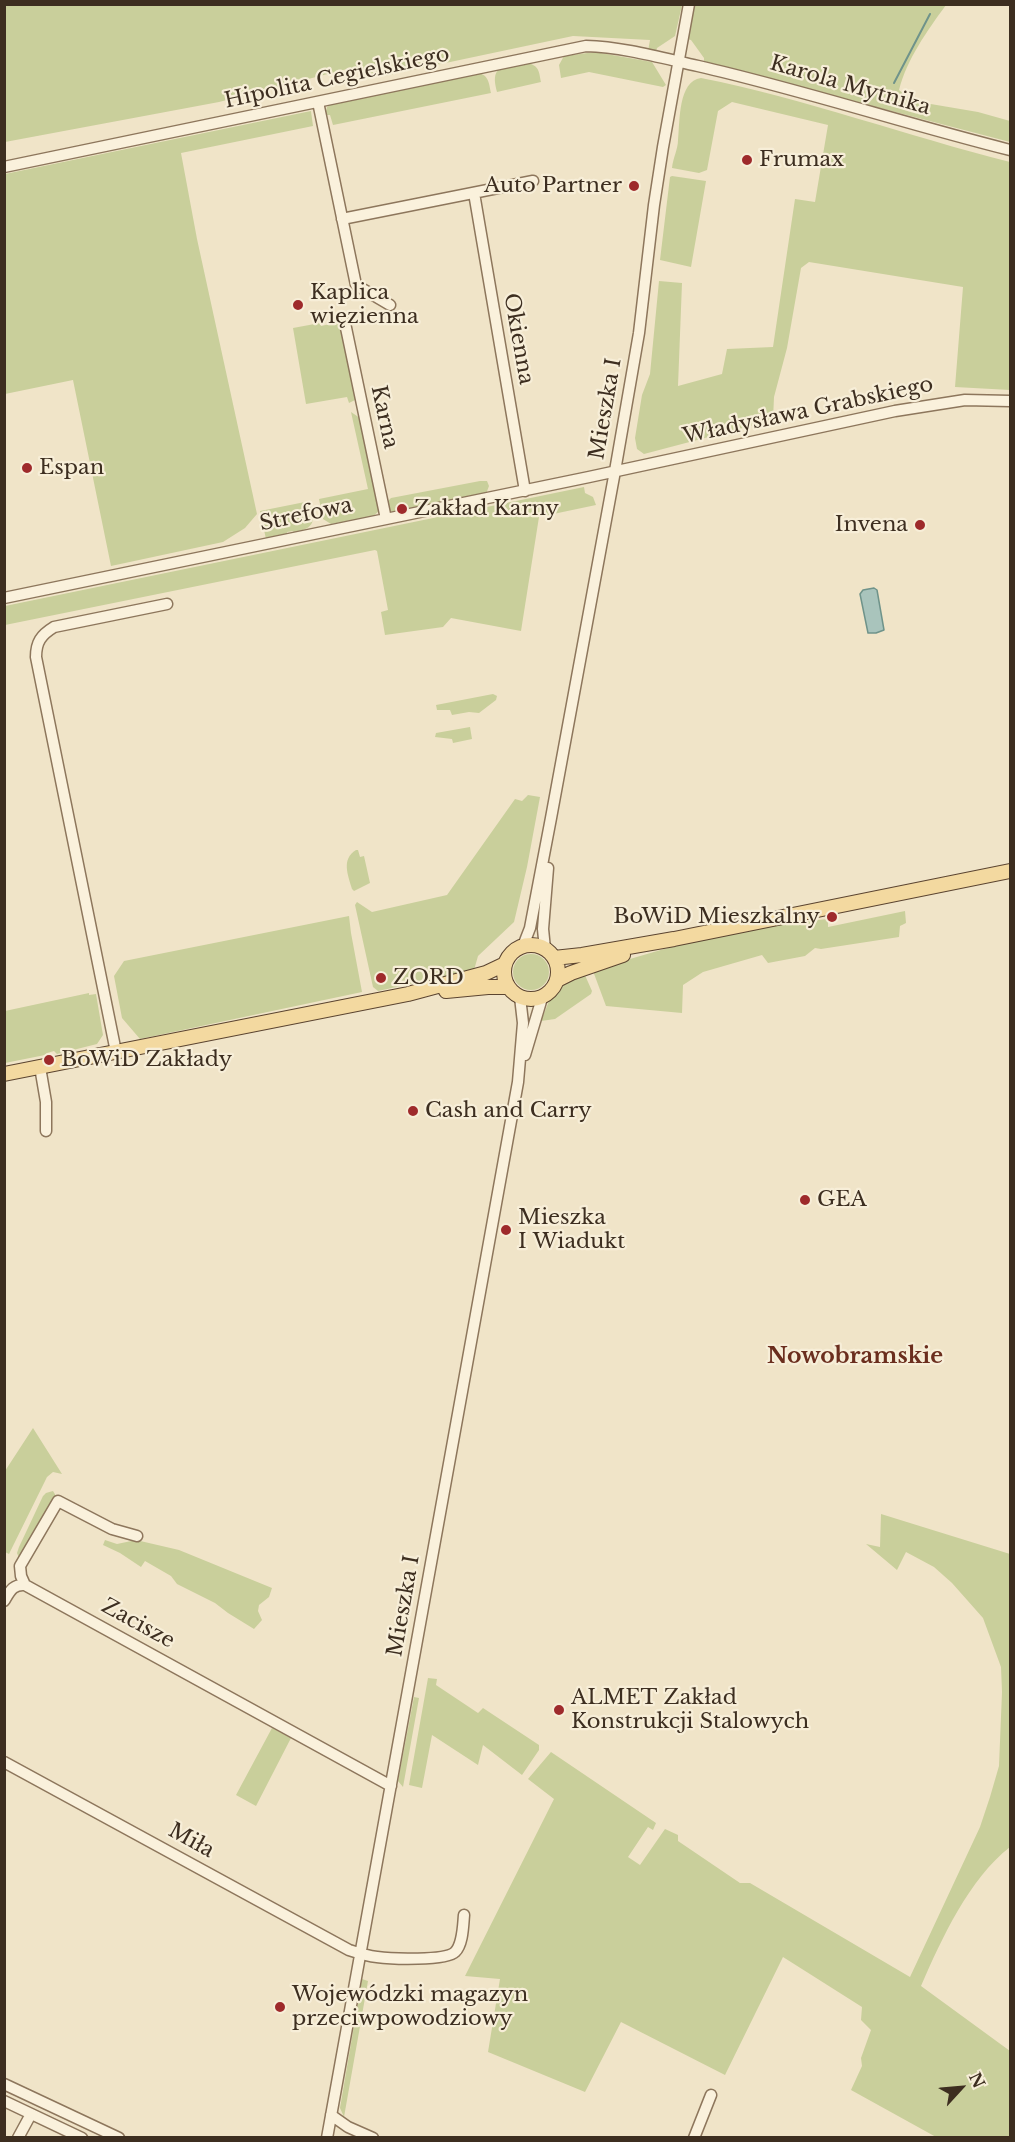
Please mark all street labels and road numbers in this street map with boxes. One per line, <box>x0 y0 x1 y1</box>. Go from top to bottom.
street label: Hipolita Cegielskiego <box>222 42 452 114</box>
street label: Karola Mytnika <box>767 51 933 121</box>
street label: Okienna <box>498 291 538 387</box>
street label: Mieszka I <box>585 356 627 462</box>
street label: Władysława Grabskiego <box>681 372 935 450</box>
street label: Karna <box>365 383 403 451</box>
street label: Strefowa <box>257 493 355 537</box>
street label: Mieszka I <box>383 1553 425 1659</box>
street label: Zacisze <box>97 1594 179 1654</box>
street label: Miła <box>164 1818 218 1864</box>

